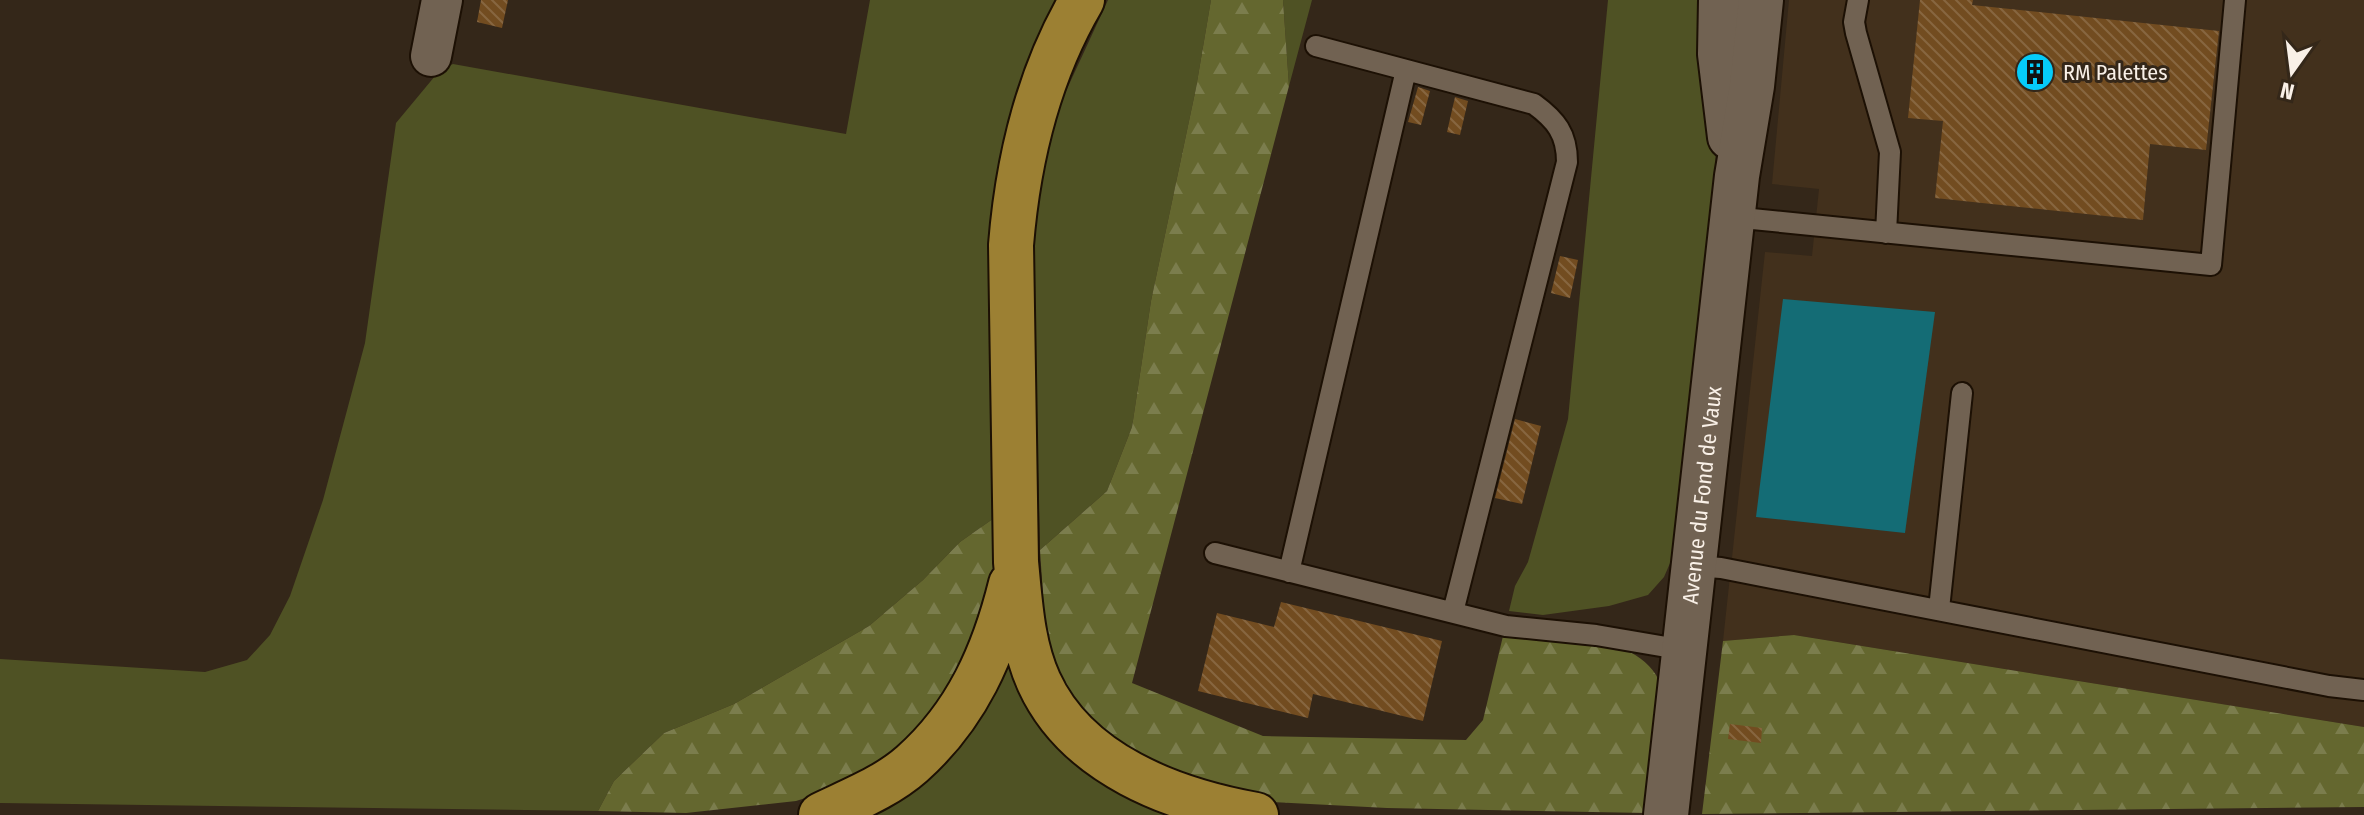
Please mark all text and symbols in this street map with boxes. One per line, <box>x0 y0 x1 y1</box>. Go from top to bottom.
north arrow <box>2252 32 2332 112</box>
building icon: RM Palettes <box>2014 51 2056 93</box>
place label: RM Palettes <box>2063 59 2168 86</box>
text: N <box>2278 76 2297 106</box>
street label: Avenue du Fond de Vaux <box>1676 384 1727 605</box>

